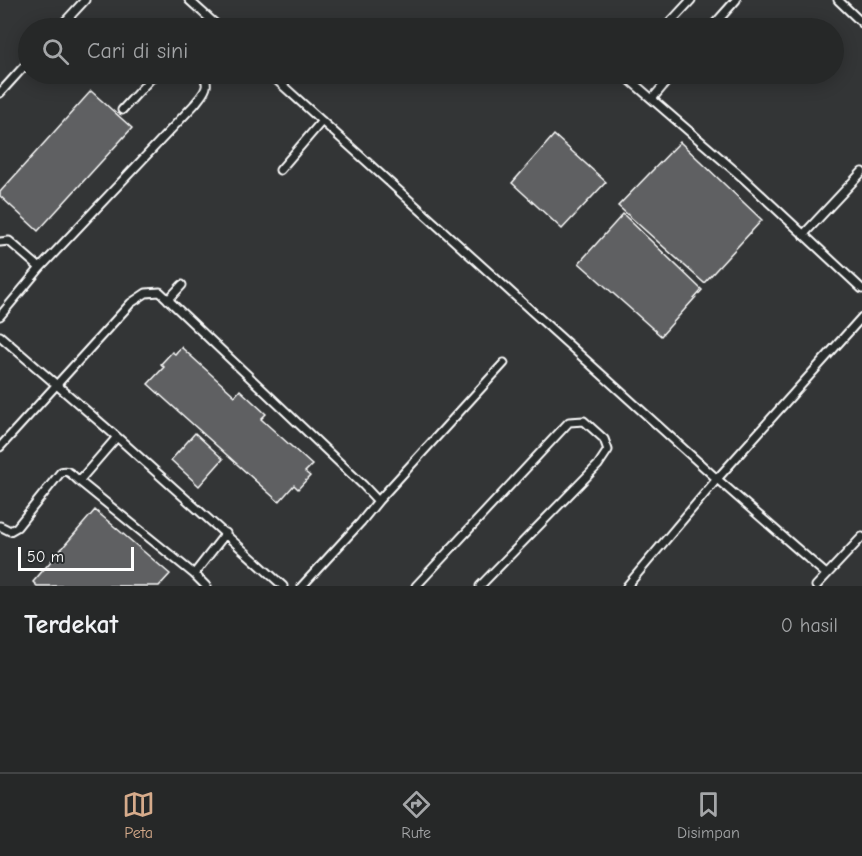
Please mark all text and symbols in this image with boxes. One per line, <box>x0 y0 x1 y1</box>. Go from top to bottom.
search box <box>18 18 844 84</box>
icon: search <box>39 35 72 68</box>
text: Cari di sini <box>87 38 188 64</box>
scale bar <box>18 544 134 572</box>
text: 50 m <box>27 548 64 566</box>
text: Terdekat <box>24 610 118 640</box>
text: 0 hasil <box>781 614 838 637</box>
tab: Peta <box>122 788 155 842</box>
tab: Rute <box>400 788 433 842</box>
tab: Disimpan <box>677 788 740 842</box>

